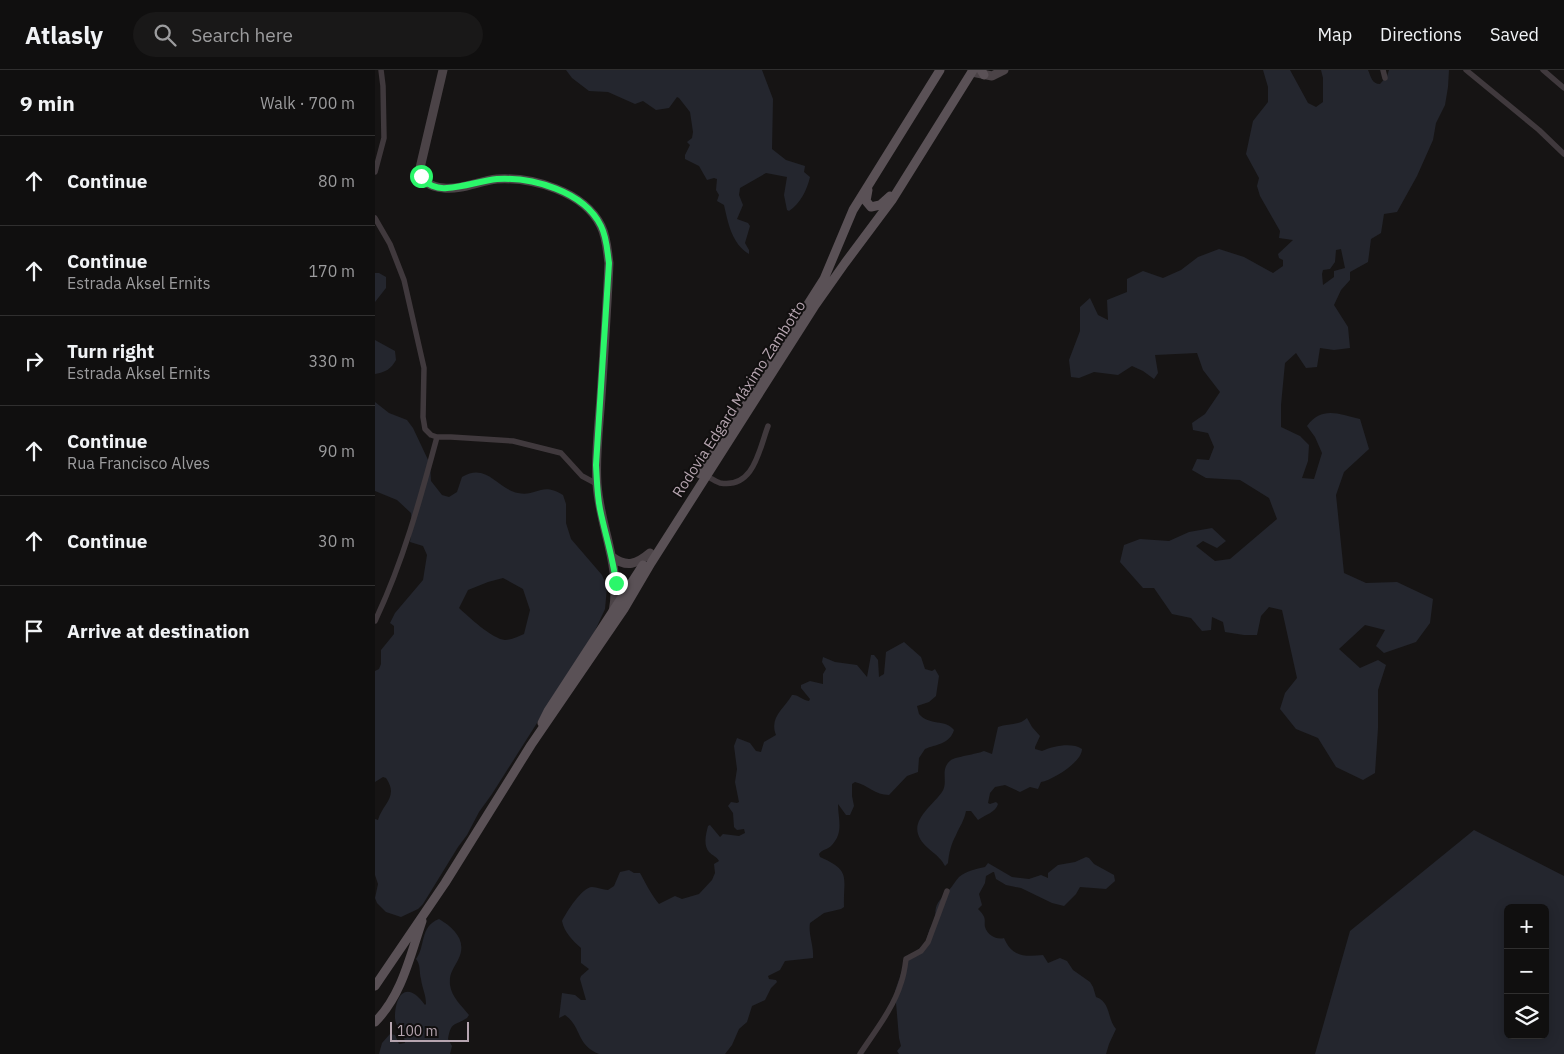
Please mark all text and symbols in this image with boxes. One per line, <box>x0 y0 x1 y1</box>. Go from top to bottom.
search box <box>133 12 483 57</box>
text: Atlasly <box>25 19 103 51</box>
icon: search <box>151 21 179 49</box>
text: Search here <box>191 23 293 47</box>
text: Map <box>1317 23 1352 46</box>
text: Directions <box>1380 23 1462 46</box>
text: Saved <box>1490 23 1539 46</box>
text: 9 min <box>20 89 75 117</box>
text: Walk · 700 m <box>260 93 355 113</box>
route start <box>410 165 433 188</box>
icon: ahead <box>20 167 48 195</box>
text: Continue <box>67 169 147 193</box>
text: 80 m <box>318 171 355 191</box>
text: Continue <box>67 249 147 273</box>
icon: ahead <box>20 257 48 285</box>
text: 170 m <box>308 261 355 281</box>
text: Estrada Aksel Ernits <box>67 273 211 293</box>
street label: Rodovia Edgard Máximo Zambotto <box>668 297 809 501</box>
text: Turn right <box>67 339 154 363</box>
icon: right <box>20 347 48 375</box>
text: 330 m <box>308 351 355 371</box>
text: Estrada Aksel Ernits <box>67 363 211 383</box>
text: Continue <box>67 429 147 453</box>
icon: ahead <box>20 437 48 465</box>
text: 90 m <box>318 441 355 461</box>
text: Rua Francisco Alves <box>67 453 210 473</box>
icon: ahead <box>20 527 48 555</box>
text: Continue <box>67 529 147 553</box>
text: 30 m <box>318 531 355 551</box>
route end <box>605 572 628 595</box>
icon: arrive <box>20 617 48 645</box>
text: Arrive at destination <box>67 619 250 643</box>
map controls <box>1504 904 1549 1039</box>
button: + <box>1504 904 1549 949</box>
button: − <box>1504 949 1549 994</box>
button: layers <box>1504 994 1549 1039</box>
scale bar <box>390 1019 469 1042</box>
text: 100 m <box>397 1022 438 1040</box>

